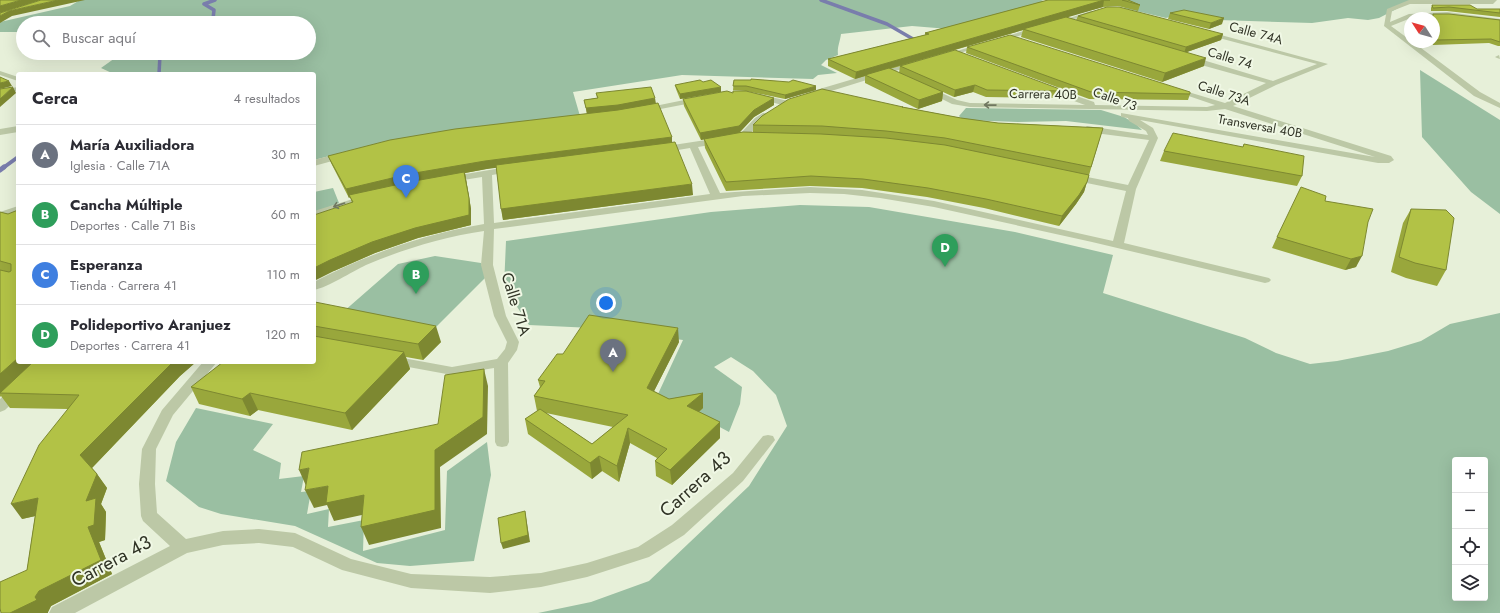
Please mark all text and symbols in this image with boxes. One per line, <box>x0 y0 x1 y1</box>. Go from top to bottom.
north arrow <box>1404 12 1440 48</box>
search box <box>16 16 316 60</box>
street label: Calle 74A <box>1227 17 1285 49</box>
icon: search <box>30 27 52 49</box>
text: Buscar aquí <box>62 27 136 49</box>
street label: Calle 74 <box>1205 42 1255 74</box>
street label: Calle 73A <box>1195 76 1253 111</box>
street label: Calle 73 <box>1090 82 1140 116</box>
street label: Carrera 40B <box>1009 84 1077 104</box>
text: Cerca <box>32 86 78 110</box>
text: 4 resultados <box>233 89 300 108</box>
one-way arrow <box>984 101 997 109</box>
street label: Transversal 40B <box>1216 109 1304 143</box>
text: María Auxiliadora <box>70 134 194 156</box>
text: A <box>40 145 50 164</box>
text: 30 m <box>271 145 300 164</box>
text: Iglesia · Calle 71A <box>70 156 170 175</box>
pin: C <box>393 165 419 198</box>
text: Cancha Múltiple <box>70 194 183 216</box>
one-way arrow <box>334 202 346 210</box>
text: B <box>41 205 49 224</box>
text: 60 m <box>271 205 300 224</box>
text: Deportes · Calle 71 Bis <box>70 216 195 235</box>
pin: D <box>932 234 958 267</box>
text: Esperanza <box>70 254 143 276</box>
pin: B <box>403 261 429 294</box>
text: C <box>40 265 50 284</box>
text: 110 m <box>266 265 300 284</box>
street label: Calle 71A <box>495 269 537 339</box>
text: Tienda · Carrera 41 <box>70 276 177 295</box>
your location <box>596 293 616 313</box>
text: Polideportivo Aranjuez <box>70 314 231 336</box>
text: D <box>40 325 50 344</box>
text: 120 m <box>265 325 300 344</box>
text: Deportes · Carrera 41 <box>70 336 190 355</box>
pin: A <box>600 339 626 372</box>
street label: Carrera 43 <box>653 445 737 523</box>
map controls <box>1452 457 1488 601</box>
button: + <box>1452 457 1488 493</box>
button: − <box>1452 493 1488 529</box>
street label: Carrera 43 <box>66 529 156 593</box>
button: locate <box>1452 529 1488 565</box>
button: layers <box>1452 565 1488 601</box>

